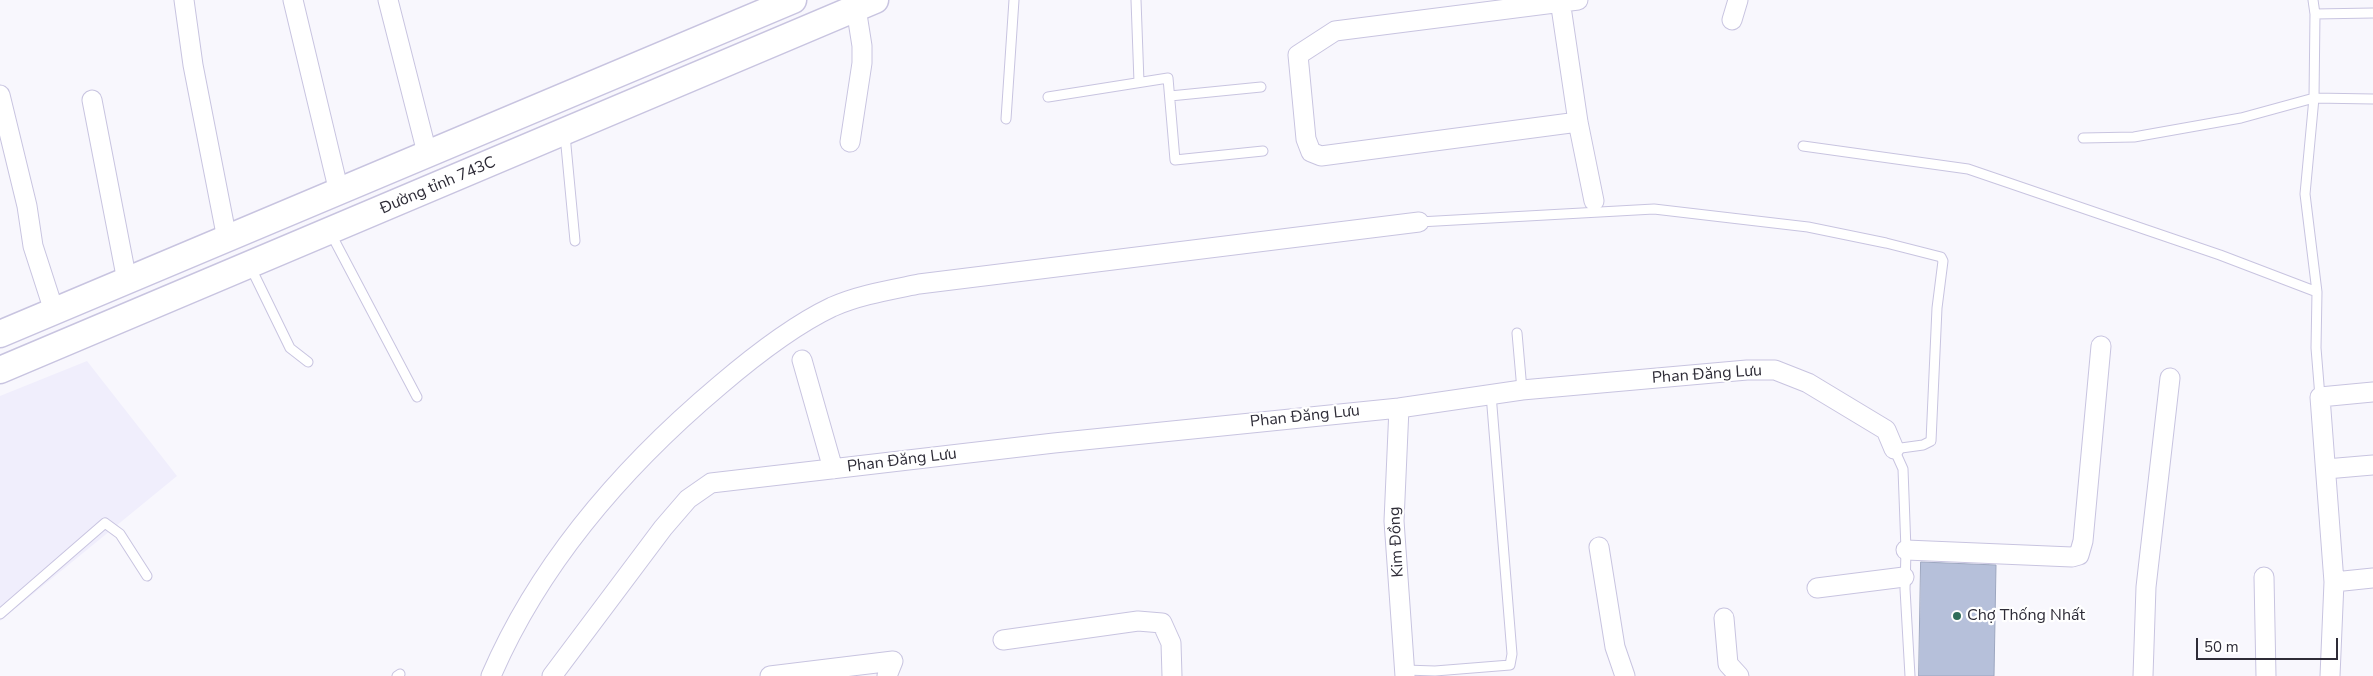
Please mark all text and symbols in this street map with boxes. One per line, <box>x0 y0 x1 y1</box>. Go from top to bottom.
street label: Đường tỉnh 743C <box>377 153 499 219</box>
street label: Phan Đăng Lưu <box>1651 362 1763 388</box>
street label: Phan Đăng Lưu <box>1249 402 1361 432</box>
street label: Phan Đăng Lưu <box>846 445 958 477</box>
street label: Kim Đồng <box>1386 506 1408 578</box>
place label: Chợ Thống Nhất <box>1967 606 2085 626</box>
marker: Chợ Thống Nhất <box>1951 610 1963 622</box>
scale bar <box>2198 628 2340 660</box>
text: 50 m <box>2204 637 2239 657</box>

